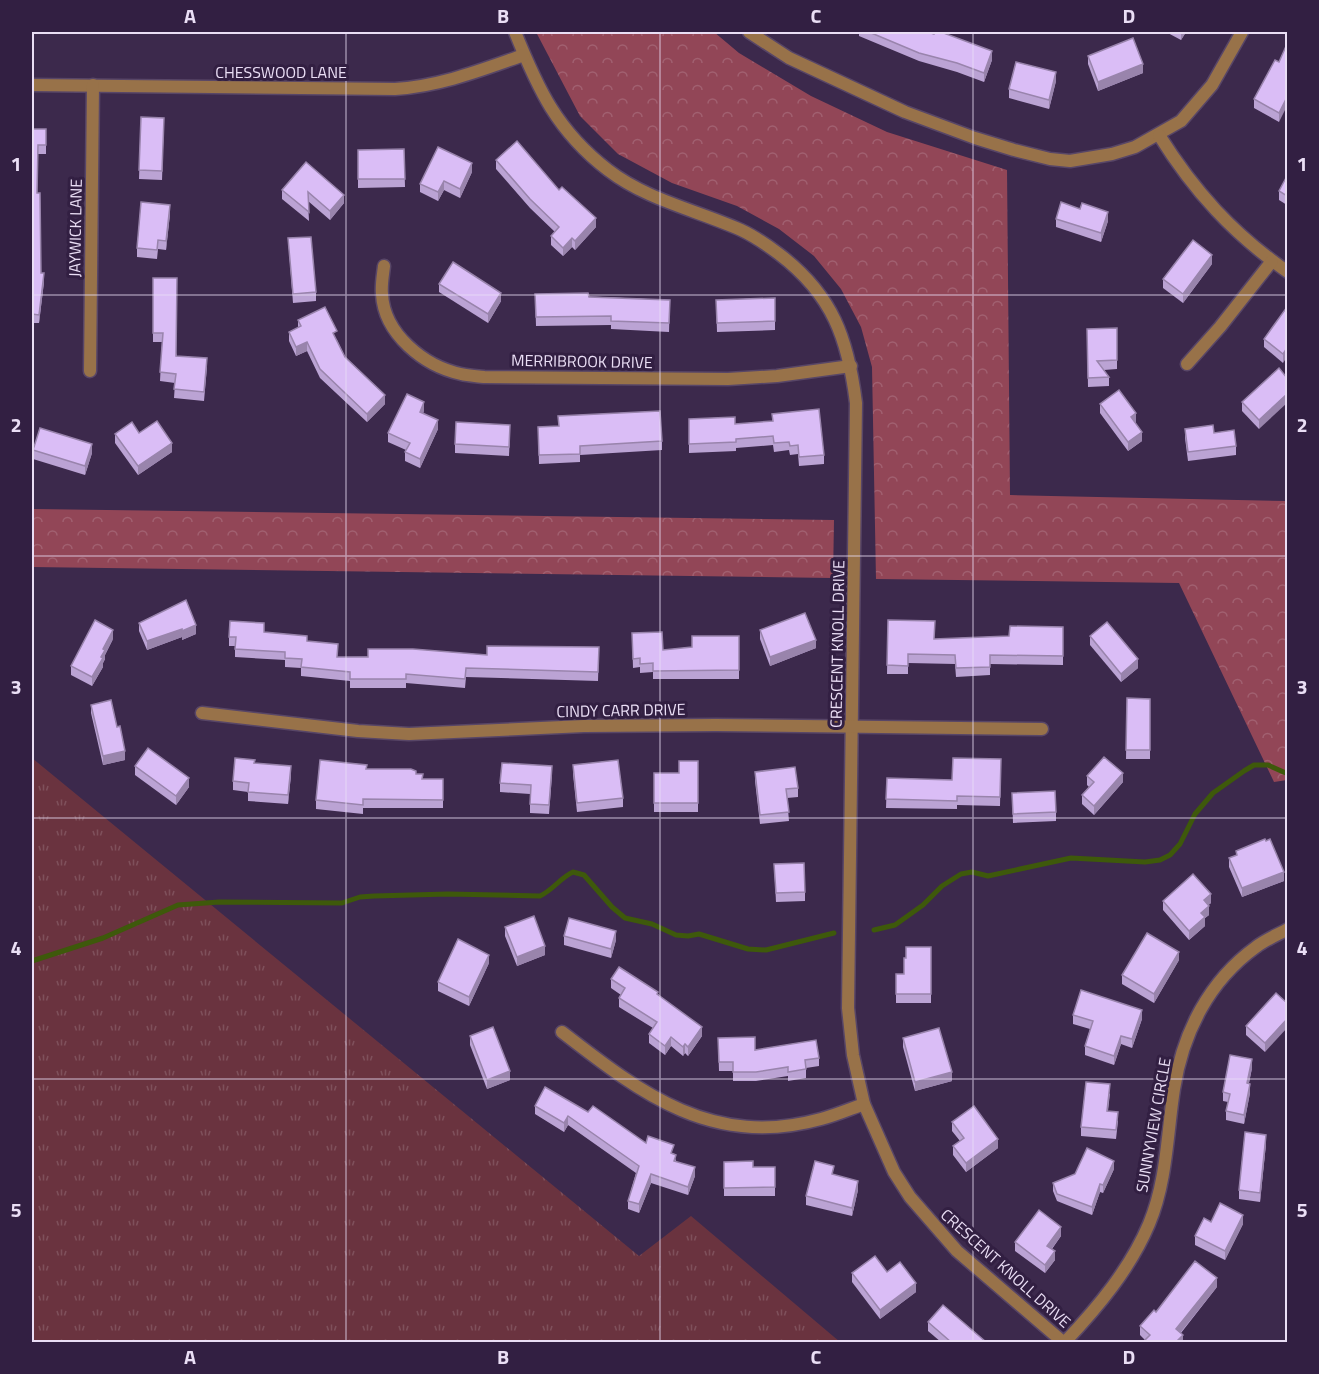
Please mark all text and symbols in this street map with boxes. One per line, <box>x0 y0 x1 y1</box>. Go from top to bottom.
text: A <box>184 0 196 31</box>
text: B <box>497 0 509 31</box>
text: C <box>811 0 822 31</box>
text: D <box>1123 0 1135 31</box>
street label: CHESSWOOD LANE <box>215 60 347 84</box>
text: 1 <box>10 148 22 179</box>
text: 1 <box>1296 148 1308 179</box>
street label: JAYWICK LANE <box>62 178 88 277</box>
street label: MERRIBROOK DRIVE <box>511 348 653 374</box>
text: 2 <box>10 409 22 440</box>
text: 2 <box>1296 409 1308 440</box>
street label: CRESCENT KNOLL DRIVE <box>824 560 850 728</box>
text: 3 <box>10 671 22 702</box>
text: 3 <box>1296 671 1308 702</box>
street label: CINDY CARR DRIVE <box>556 697 686 723</box>
text: 4 <box>10 932 22 963</box>
text: 4 <box>1296 932 1308 963</box>
street label: SUNNYVIEW CIRCLE <box>1129 1055 1177 1194</box>
text: 5 <box>10 1194 22 1225</box>
text: 5 <box>1296 1194 1308 1225</box>
street label: CRESCENT KNOLL DRIVE <box>936 1203 1077 1333</box>
text: A <box>184 1341 196 1372</box>
text: B <box>497 1341 509 1372</box>
text: C <box>811 1341 822 1372</box>
text: D <box>1123 1341 1135 1372</box>

